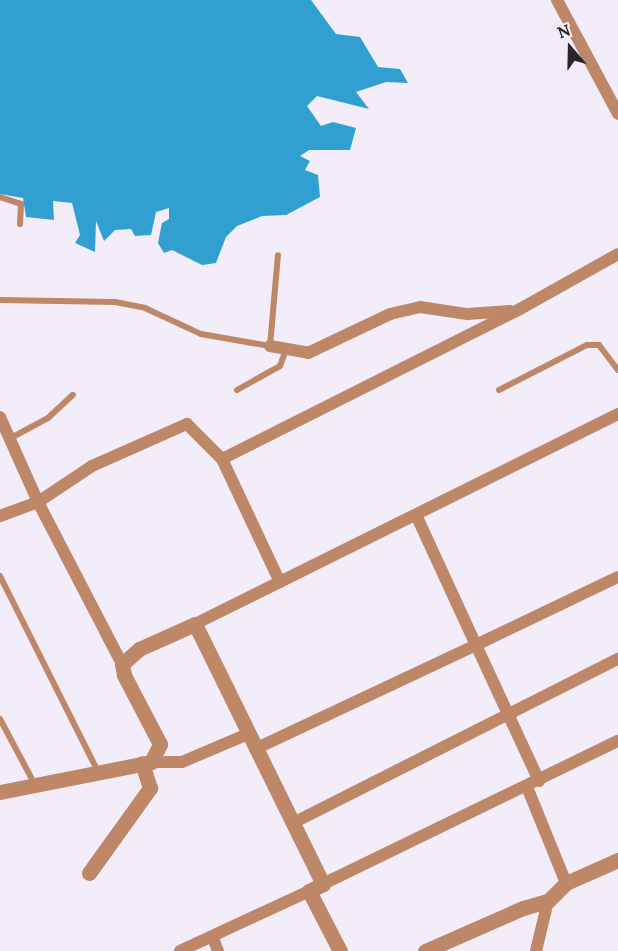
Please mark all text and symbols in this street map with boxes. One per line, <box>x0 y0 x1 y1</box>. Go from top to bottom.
north arrow <box>540 18 600 78</box>
text: N <box>555 20 573 43</box>

